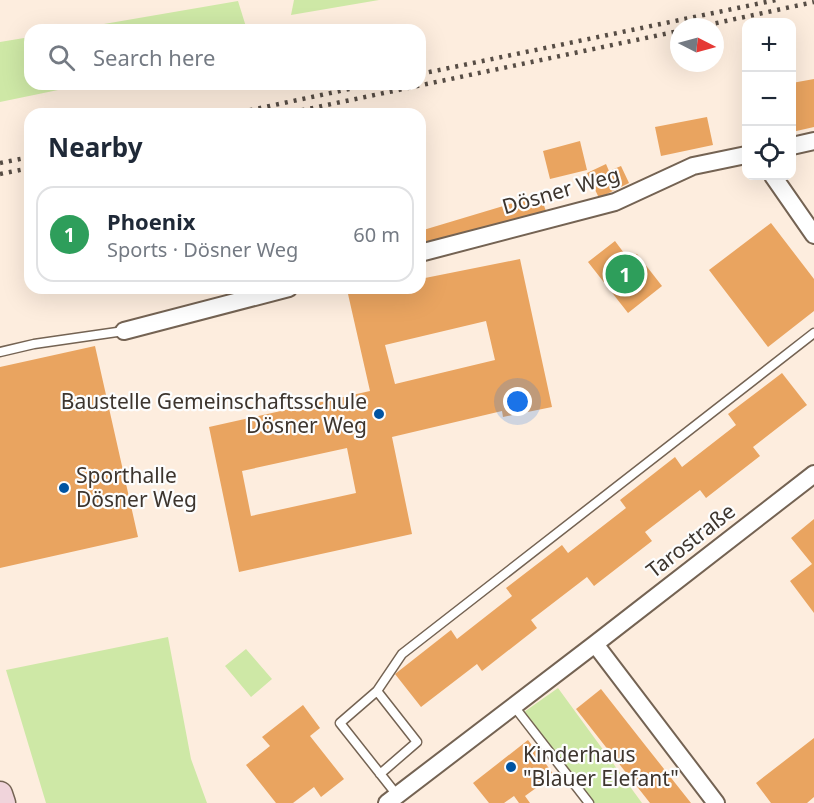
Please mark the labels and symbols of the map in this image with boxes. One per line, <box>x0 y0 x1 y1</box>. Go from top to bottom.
north arrow <box>670 18 724 72</box>
street label: Dösner Weg <box>499 160 623 220</box>
pin: 1 <box>606 252 644 296</box>
place label: Baustelle Gemeinschaftsschule Dösner Weg <box>61 387 367 439</box>
your location <box>503 387 532 416</box>
marker: Baustelle Gemeinschaftsschule Dösner Weg <box>372 407 386 421</box>
place label: Sporthalle Dösner Weg <box>76 461 197 513</box>
marker: Sporthalle Dösner Weg <box>57 481 71 495</box>
street label: Tarostraße <box>640 497 741 584</box>
place label: Kinderhaus "Blauer Elefant" <box>523 740 679 792</box>
marker: Kinderhaus "Blauer Elefant" <box>504 760 518 774</box>

